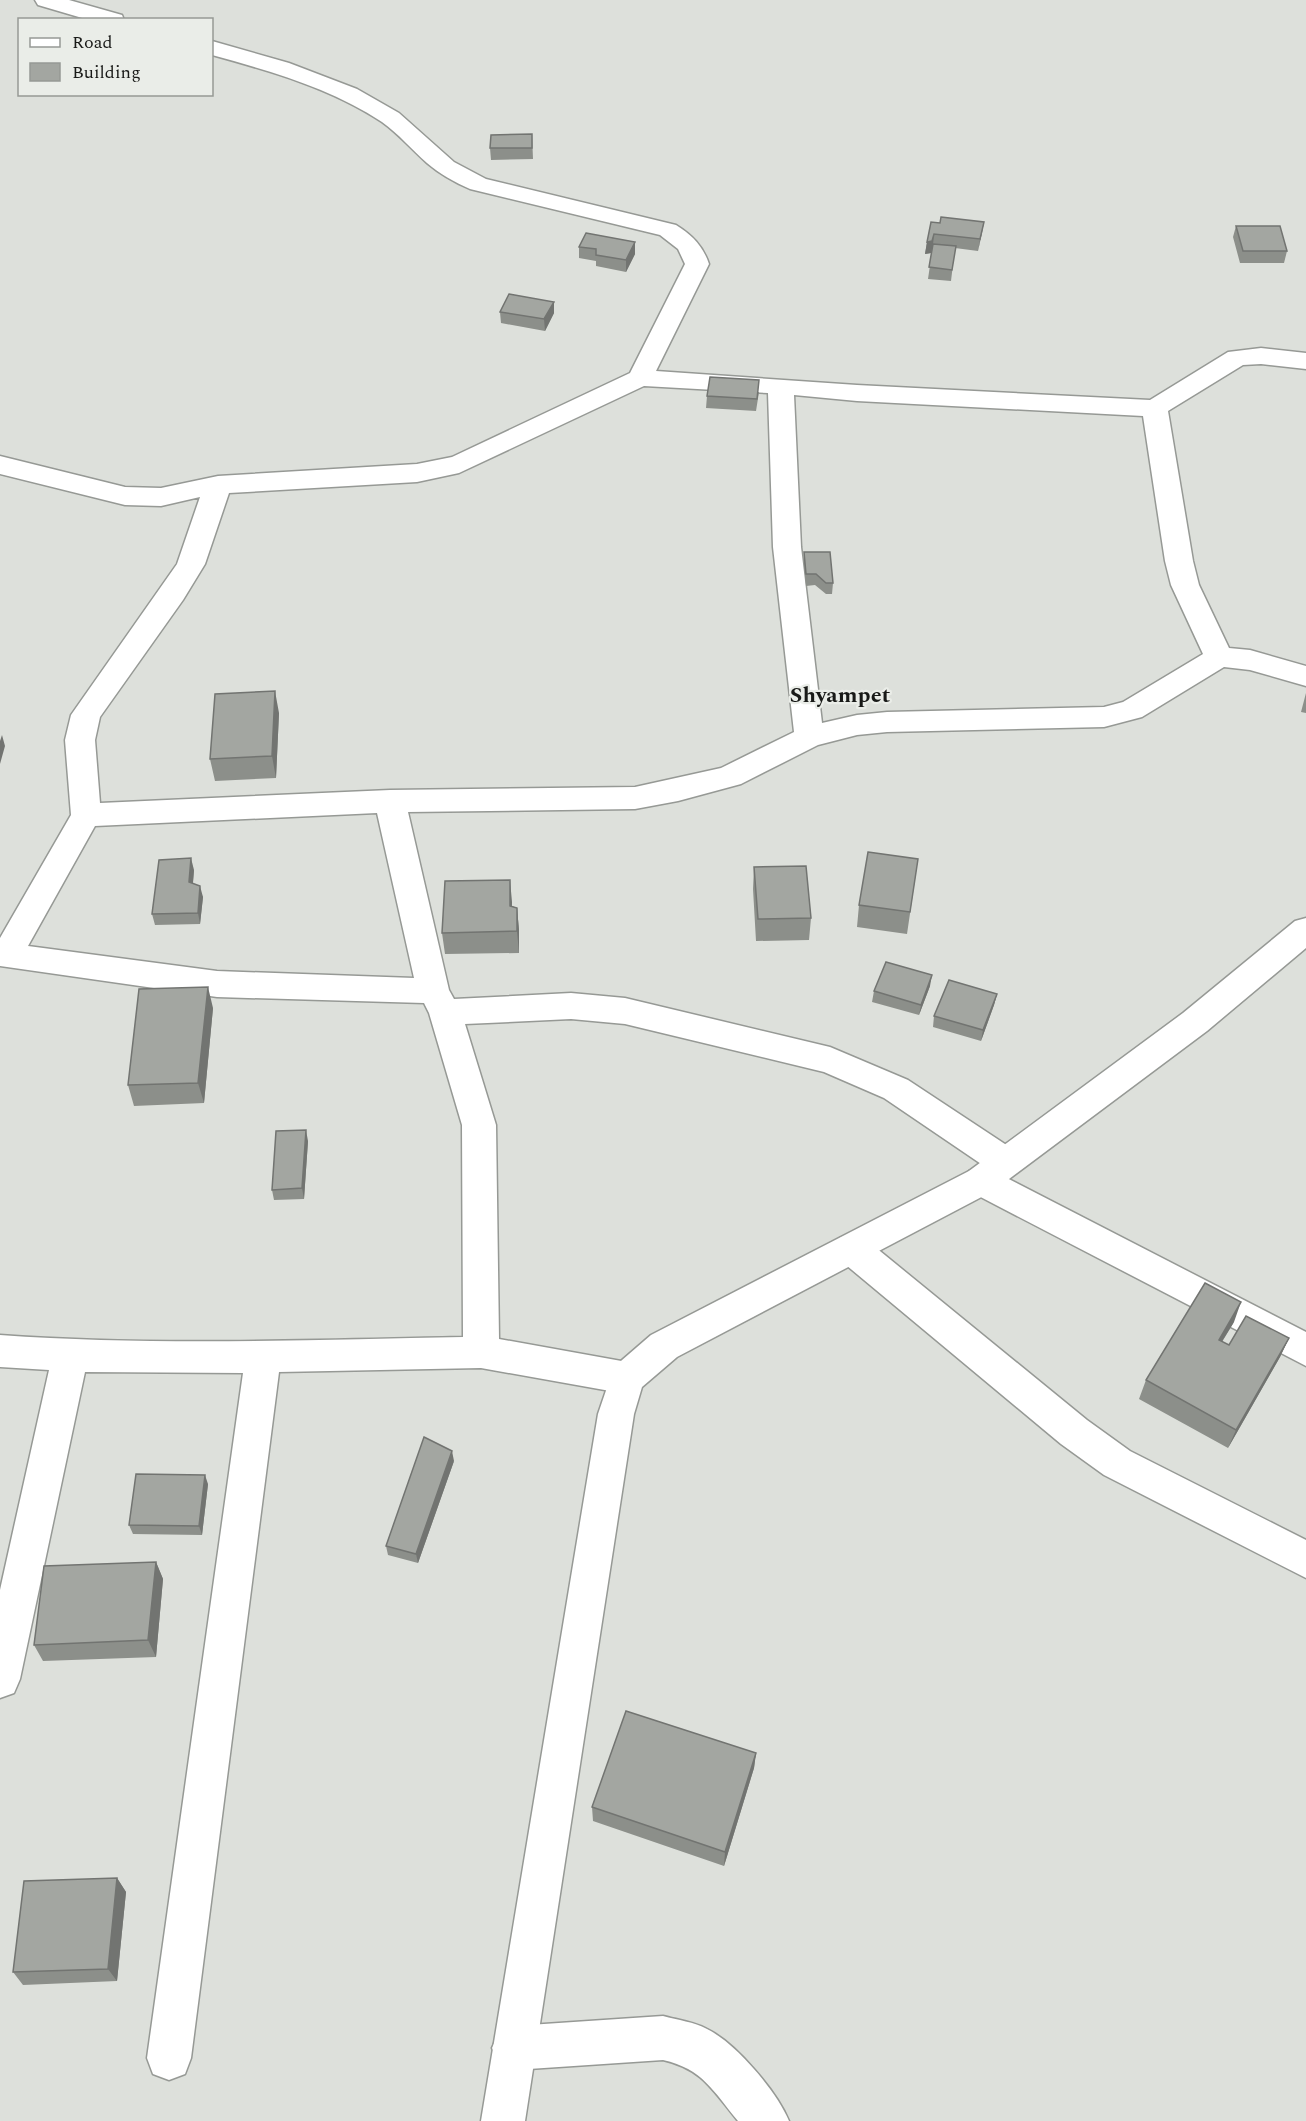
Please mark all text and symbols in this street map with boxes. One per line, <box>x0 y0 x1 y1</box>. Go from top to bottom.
legend <box>18 18 213 96</box>
text: Road <box>72 29 113 56</box>
text: Building <box>72 59 141 86</box>
district label: Shyampet <box>790 679 890 712</box>

